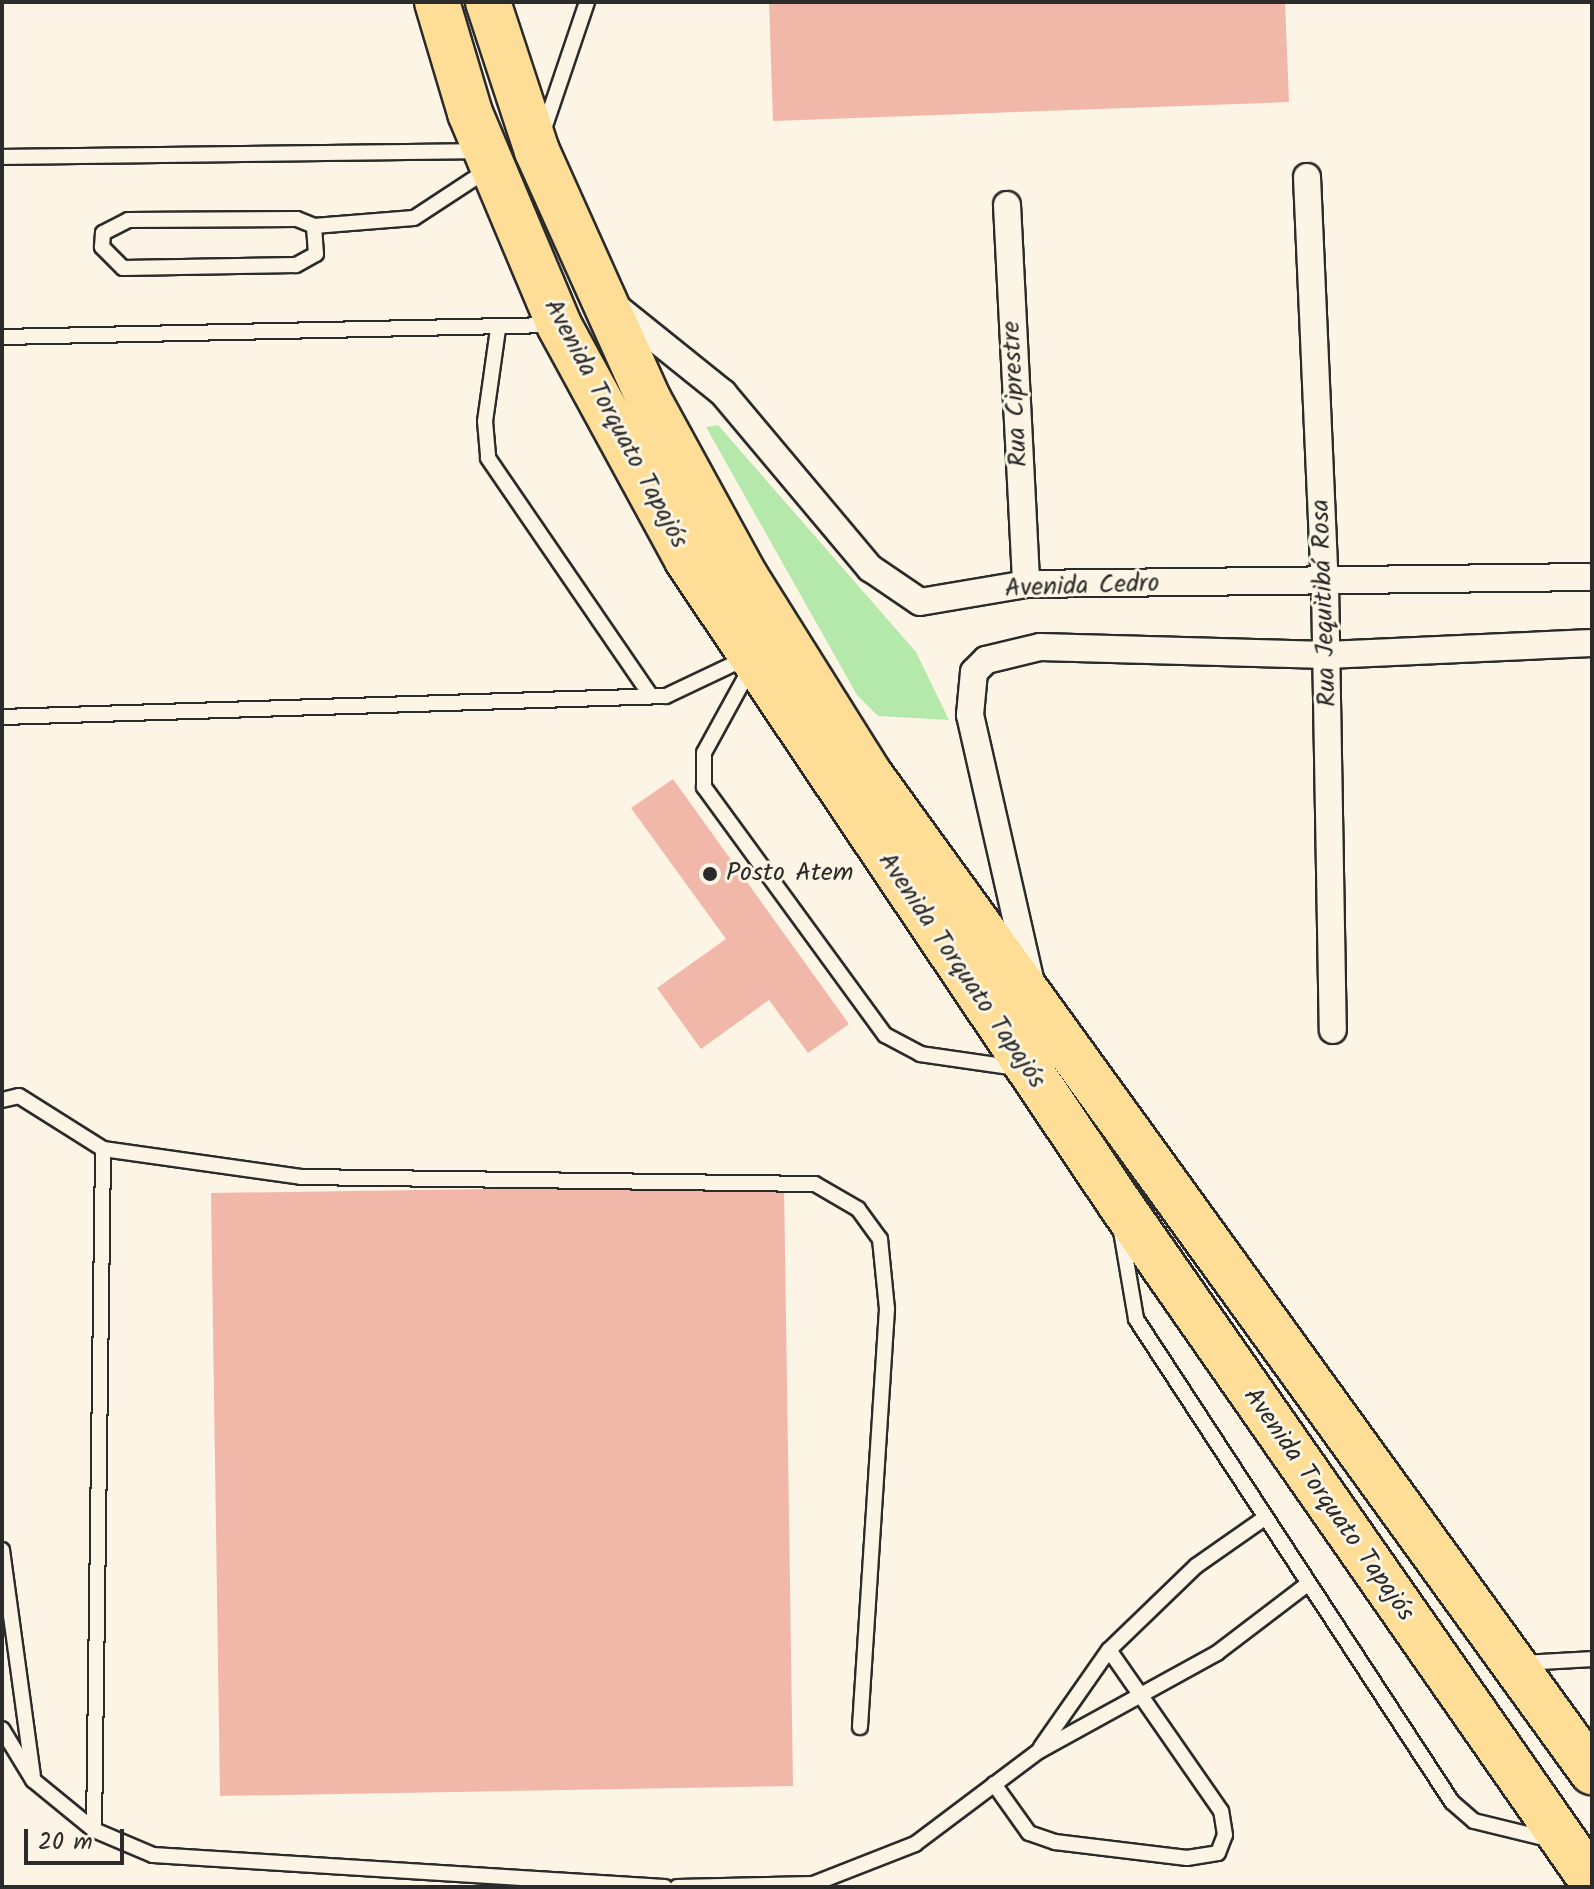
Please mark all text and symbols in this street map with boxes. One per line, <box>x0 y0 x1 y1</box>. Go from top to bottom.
street label: Avenida Torquato Tapajós <box>536 294 694 554</box>
street label: Rua Ciprestre <box>997 320 1035 468</box>
street label: Rua Jequitibá Rosa <box>1306 499 1344 707</box>
street label: Avenida Cedro <box>1004 569 1160 605</box>
street label: Avenida Torquato Tapajós <box>870 847 1052 1095</box>
place label: Posto Atem <box>726 858 854 890</box>
marker: Posto Atem <box>701 865 719 883</box>
street label: Avenida Torquato Tapajós <box>1236 1382 1420 1628</box>
scale bar <box>28 1813 128 1863</box>
text: 20 m <box>38 1823 93 1862</box>

